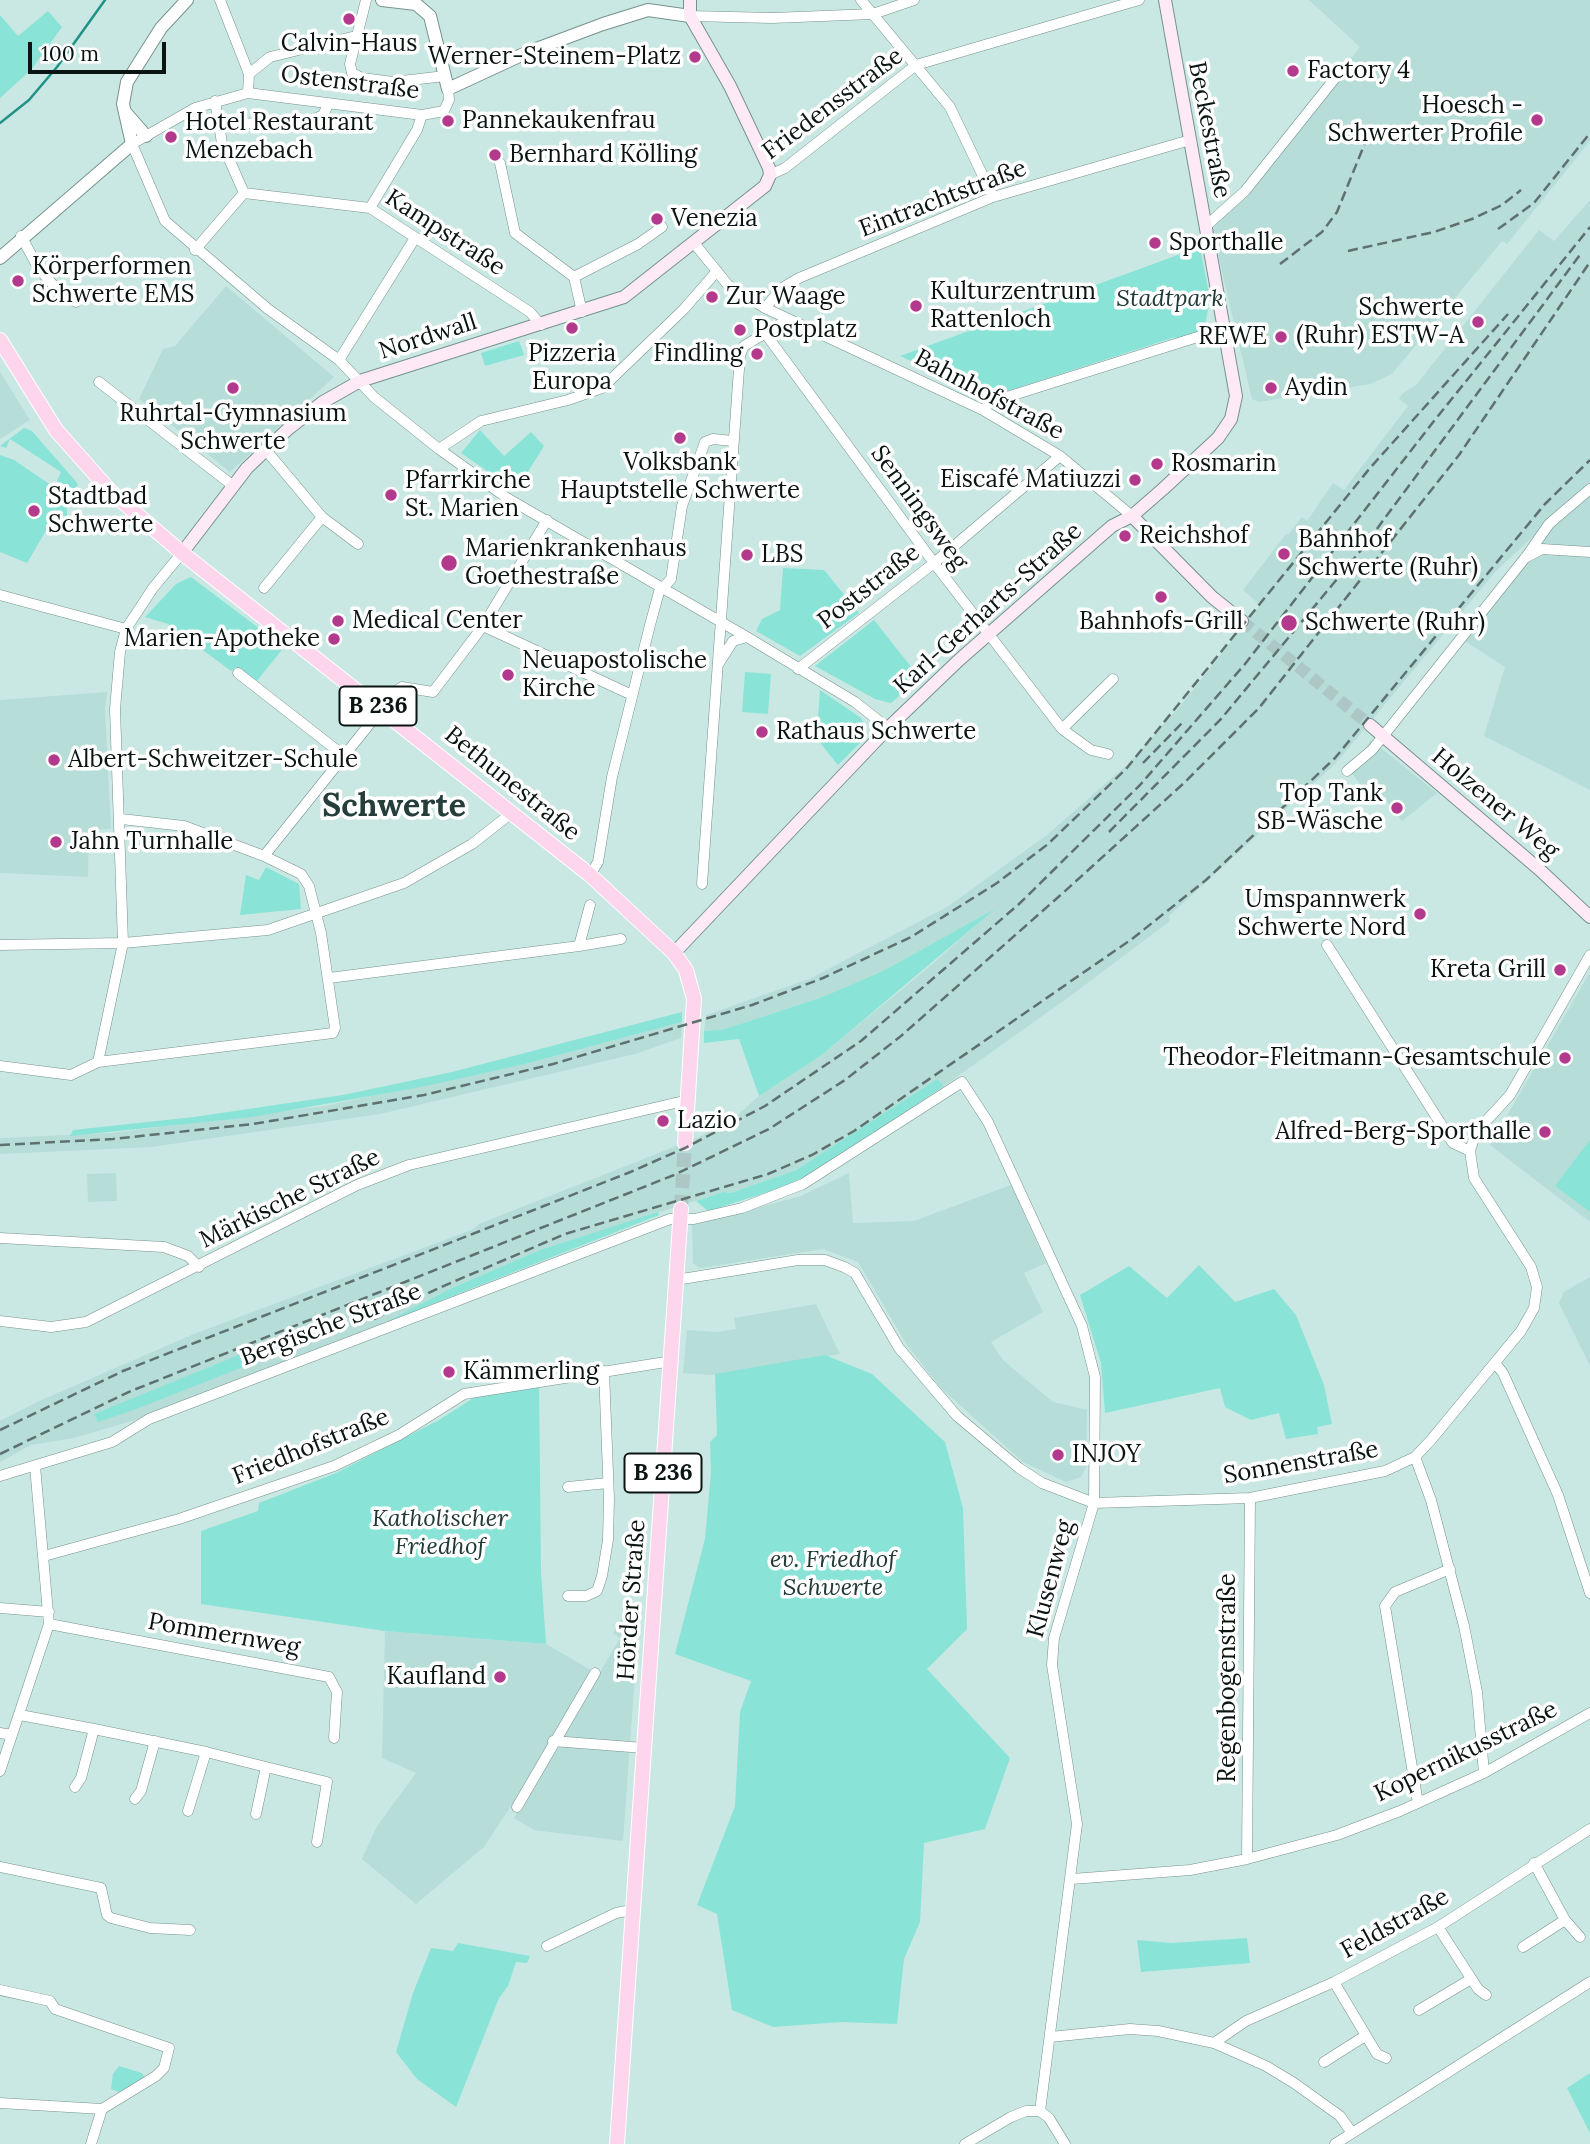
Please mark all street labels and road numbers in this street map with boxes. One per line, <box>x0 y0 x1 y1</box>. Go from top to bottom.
street label: Friedensstraße <box>757 42 909 166</box>
street label: Beckestraße <box>1182 59 1236 201</box>
street label: Ostenstraße <box>279 60 421 106</box>
street label: Eintrachtstraße <box>855 154 1031 244</box>
street label: Kampstraße <box>380 184 510 282</box>
street label: Nordwall <box>376 308 480 366</box>
street label: Bahnhofstraße <box>909 344 1069 446</box>
street label: Senningsweg <box>864 440 974 576</box>
street label: Karl-Gerharts-Straße <box>888 517 1088 701</box>
street label: Poststraße <box>812 538 926 636</box>
road number: B 236 <box>340 686 416 726</box>
street label: Bethunestraße <box>439 721 585 847</box>
street label: Holzener Weg <box>1425 742 1565 866</box>
street label: Märkische Straße <box>195 1143 385 1255</box>
street label: Bergische Straße <box>237 1277 425 1373</box>
street label: Friedhofstraße <box>229 1403 393 1491</box>
street label: Sonnenstraße <box>1221 1435 1381 1491</box>
road number: B 236 <box>624 1454 702 1492</box>
street label: Klusenweg <box>1021 1517 1081 1641</box>
street label: Hörder Straße <box>612 1519 652 1681</box>
street label: Regenbogenstraße <box>1214 1573 1242 1783</box>
street label: Pommernweg <box>146 1607 302 1663</box>
street label: Kopernikusstraße <box>1370 1695 1562 1809</box>
street label: Feldstraße <box>1336 1883 1454 1965</box>

